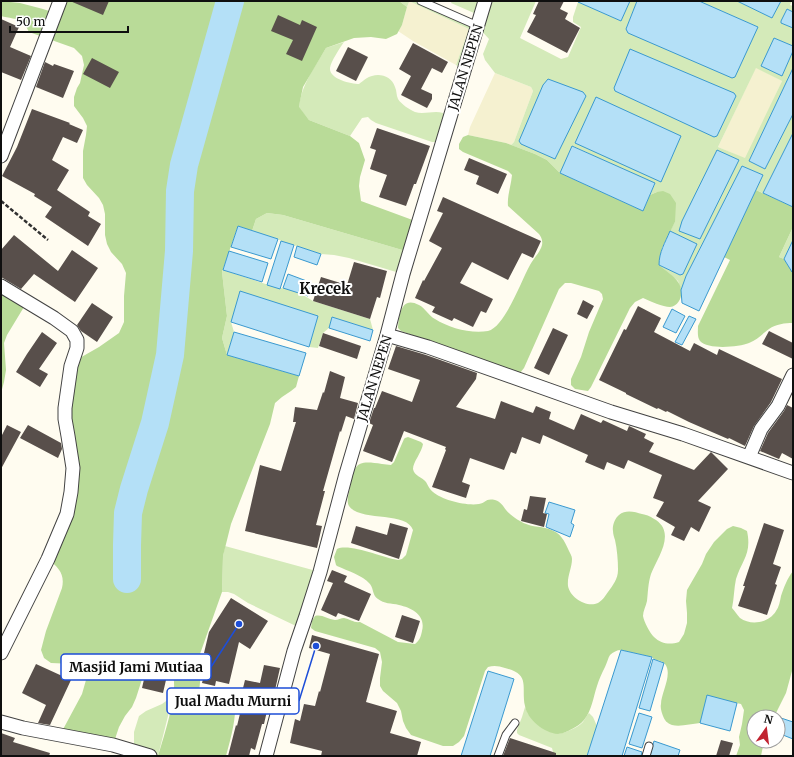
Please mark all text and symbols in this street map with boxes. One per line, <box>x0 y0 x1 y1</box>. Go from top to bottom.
scale bar <box>10 8 128 34</box>
text: 50 m <box>16 14 45 29</box>
street label: JALAN NEPEN <box>444 22 487 113</box>
district label: Krecek <box>299 279 351 298</box>
street label: JALAN NEPEN <box>353 333 396 424</box>
callout: Masjid Jami Mutiaa <box>61 654 211 680</box>
text: Masjid Jami Mutiaa <box>69 658 203 676</box>
callout: Jual Madu Murni <box>167 688 299 714</box>
text: Jual Madu Murni <box>174 692 291 710</box>
north arrow <box>746 709 786 749</box>
text: N <box>763 711 775 727</box>

